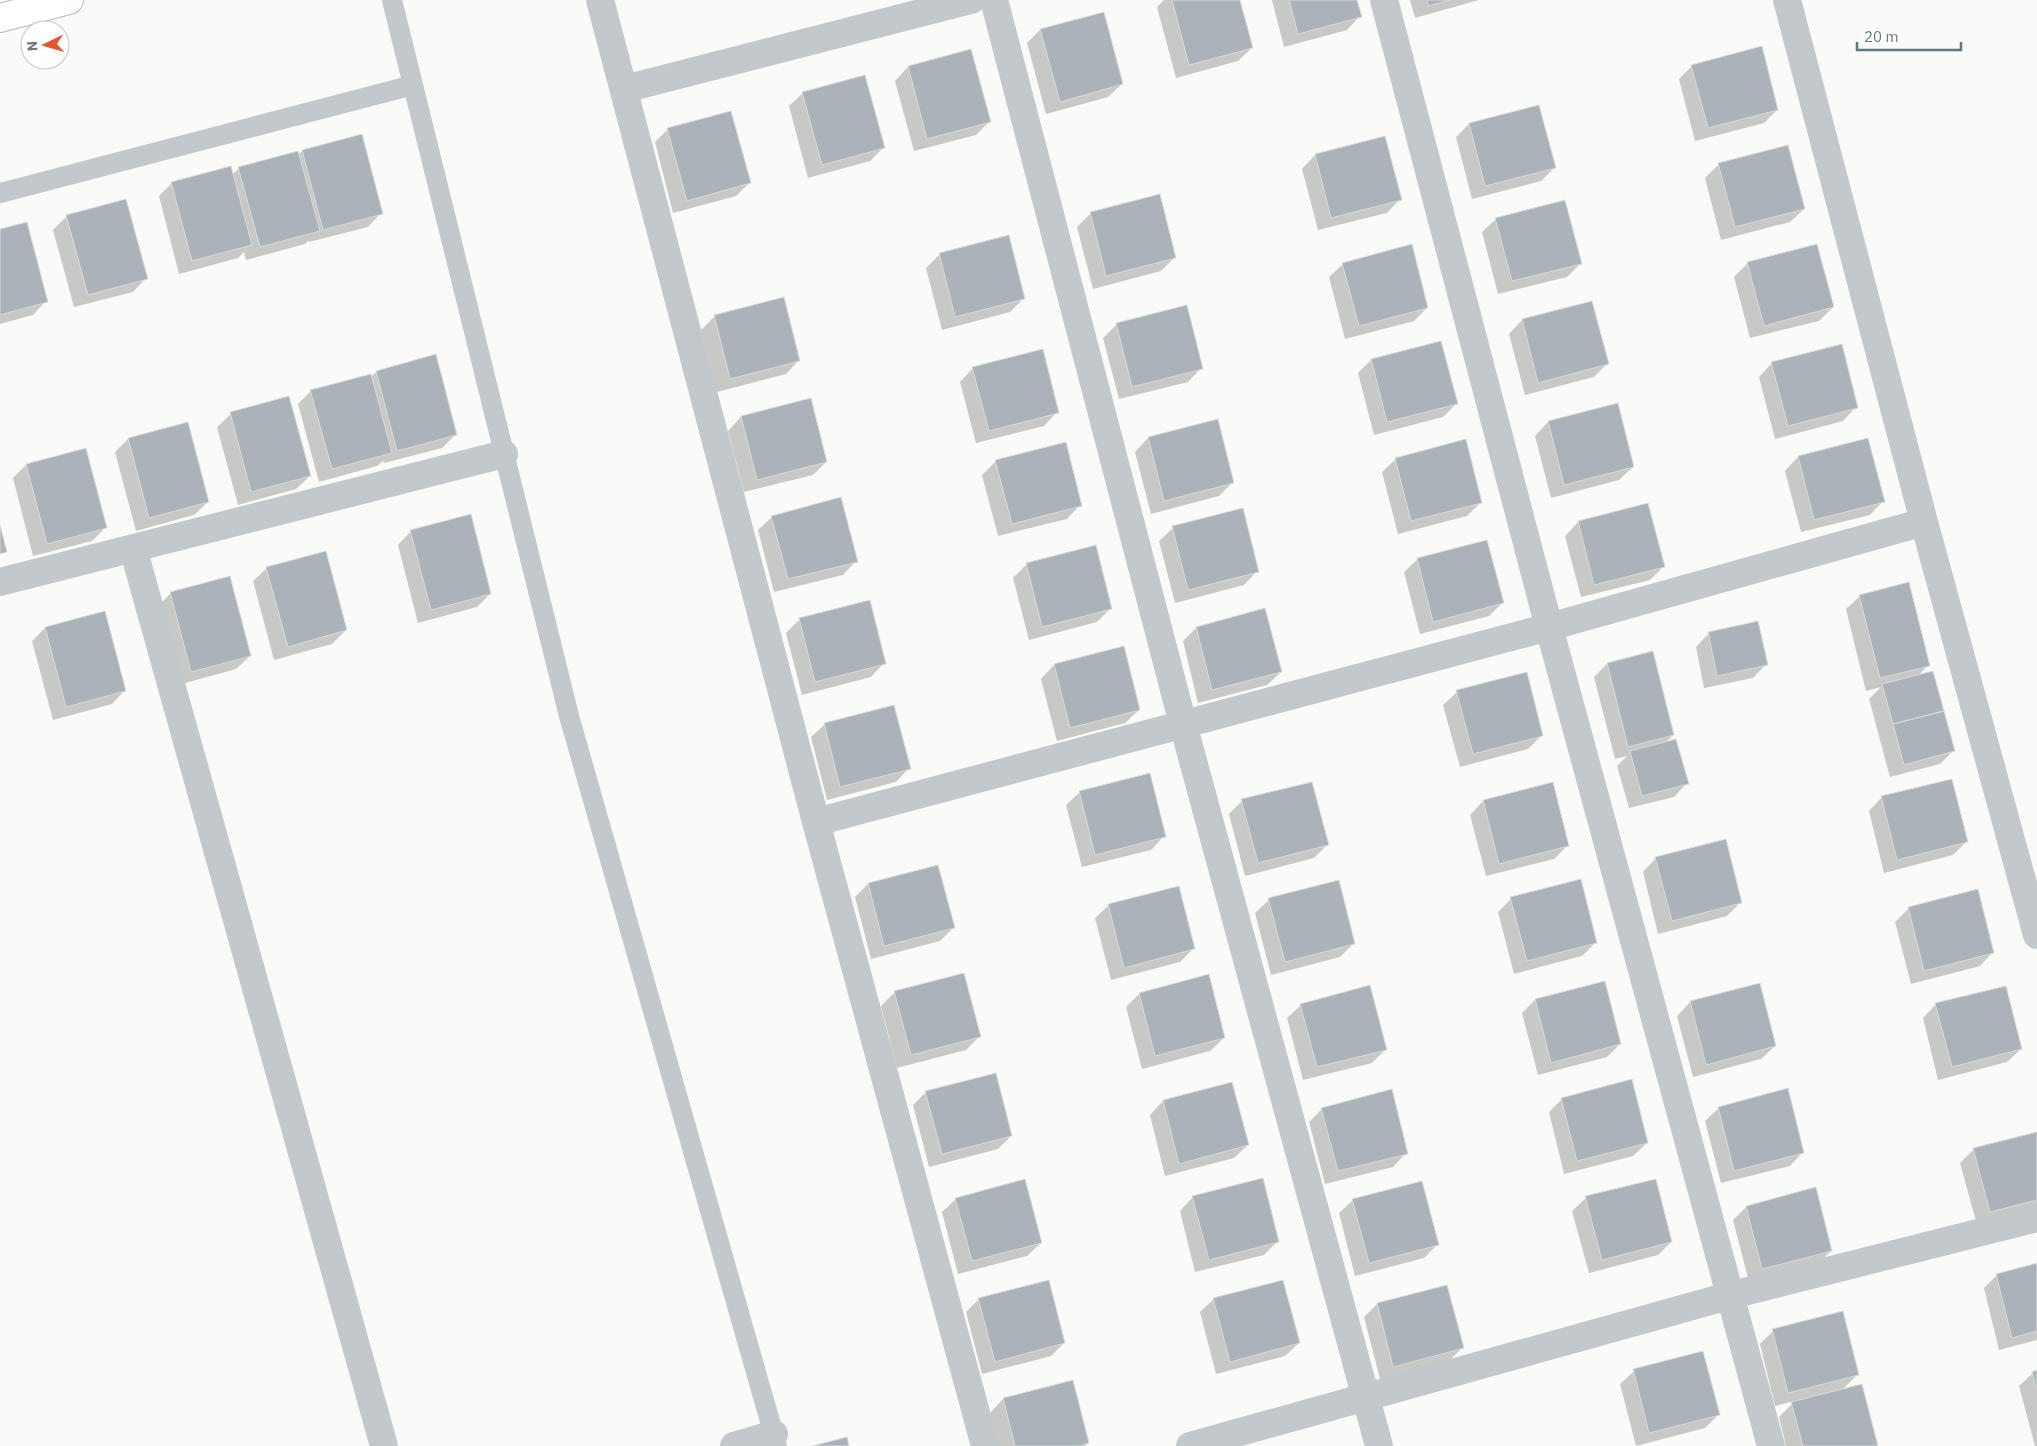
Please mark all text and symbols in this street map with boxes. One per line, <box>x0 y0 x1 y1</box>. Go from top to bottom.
north arrow <box>20 20 70 70</box>
scale bar <box>1857 20 1961 52</box>
text: 20 m <box>1864 27 1899 46</box>
text: N <box>23 40 41 52</box>

